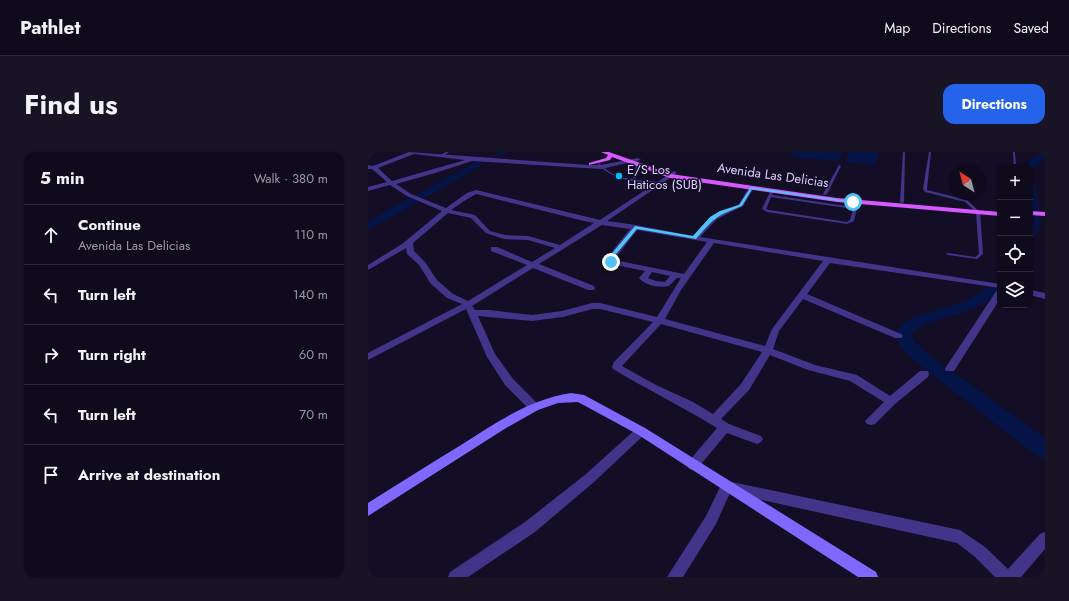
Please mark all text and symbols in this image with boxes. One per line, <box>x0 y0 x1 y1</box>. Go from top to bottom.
text: Pathlet <box>20 14 80 41</box>
text: Map <box>884 18 910 38</box>
text: Directions <box>932 18 992 38</box>
text: Saved <box>1014 18 1049 38</box>
text: Find us <box>24 84 118 125</box>
button: Directions <box>943 84 1045 124</box>
street label: Avenida Las Delicias <box>716 158 830 192</box>
place label: E/S Los Haticos (SUB) <box>627 160 702 194</box>
north arrow <box>949 164 985 200</box>
map controls <box>997 164 1033 308</box>
button: + <box>997 164 1033 200</box>
text: 5 min <box>40 166 84 190</box>
text: Walk · 380 m <box>254 169 328 188</box>
marker: E/S Los Haticos (SUB) <box>614 171 624 181</box>
route start <box>844 193 862 211</box>
button: − <box>997 200 1033 236</box>
text: Continue <box>78 214 141 236</box>
icon: ahead <box>40 224 62 246</box>
text: 110 m <box>294 225 328 244</box>
text: Avenida Las Delicias <box>78 236 190 255</box>
button: locate <box>997 236 1033 272</box>
route end <box>602 253 620 271</box>
button: layers <box>997 272 1033 308</box>
icon: left <box>40 284 62 306</box>
text: Turn left <box>78 284 136 306</box>
text: 140 m <box>293 285 328 304</box>
icon: right <box>40 344 62 366</box>
text: Turn right <box>78 344 146 366</box>
text: 60 m <box>299 345 328 364</box>
icon: left <box>40 404 62 426</box>
text: Turn left <box>78 404 136 426</box>
text: 70 m <box>299 405 328 424</box>
icon: arrive <box>40 464 62 486</box>
text: Arrive at destination <box>78 464 220 486</box>

